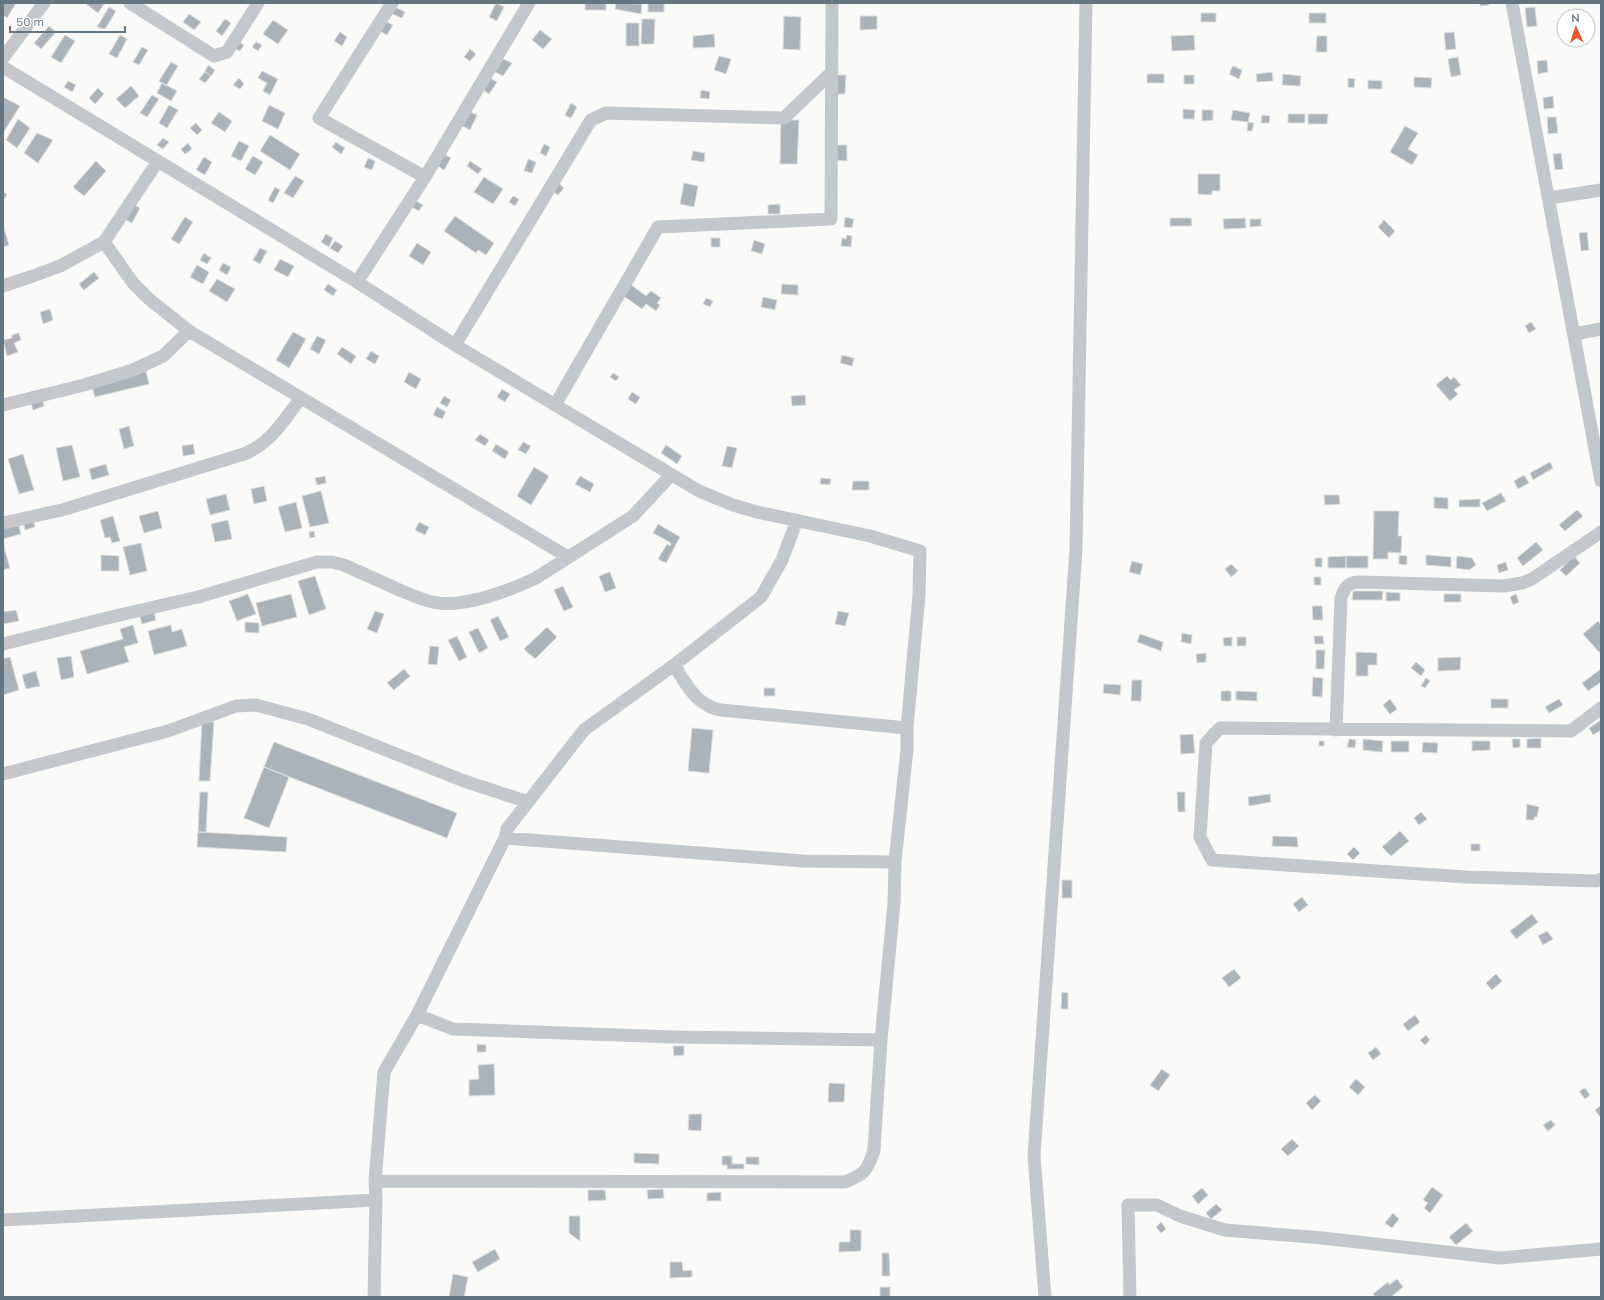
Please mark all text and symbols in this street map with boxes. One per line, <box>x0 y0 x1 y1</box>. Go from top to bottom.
scale bar <box>10 8 125 34</box>
north arrow <box>1556 8 1596 48</box>
text: N <box>1571 11 1580 25</box>
text: 50 m <box>16 14 44 29</box>

